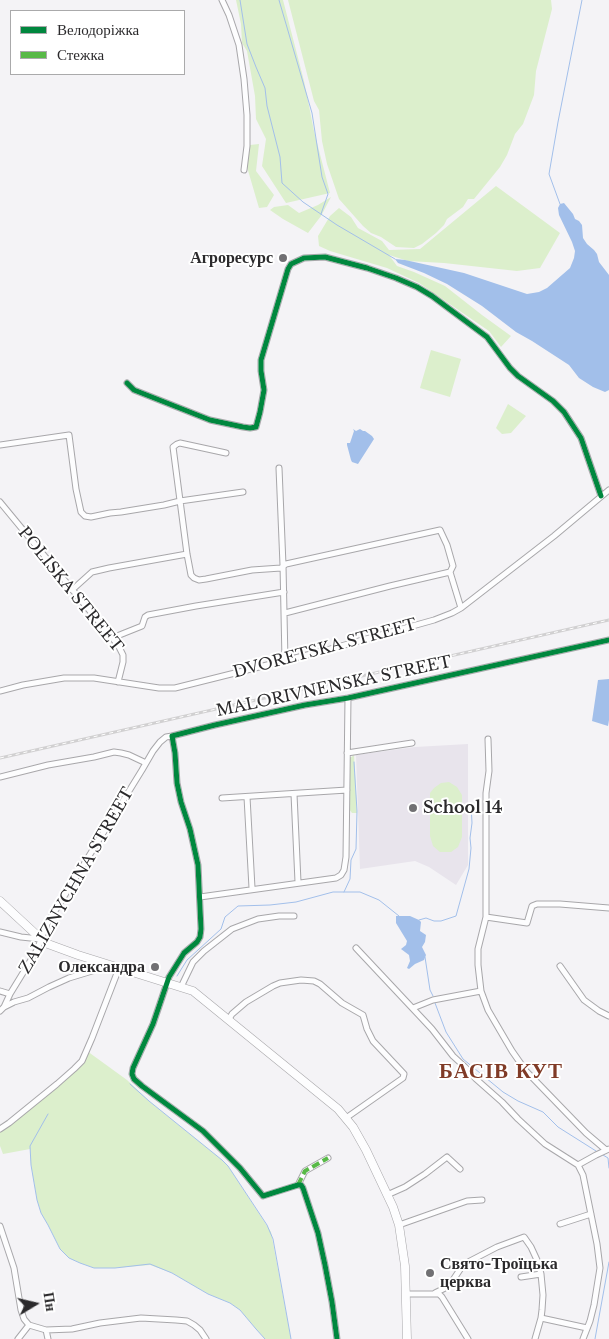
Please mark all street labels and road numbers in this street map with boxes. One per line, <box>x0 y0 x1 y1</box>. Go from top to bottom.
street label: POLISKA STREET <box>14 523 126 657</box>
street label: DVORETSKA STREET <box>231 615 419 683</box>
street label: MALORIVNENSKA STREET <box>215 653 453 721</box>
street label: ZALIZNYCHNA STREET <box>16 785 138 977</box>

